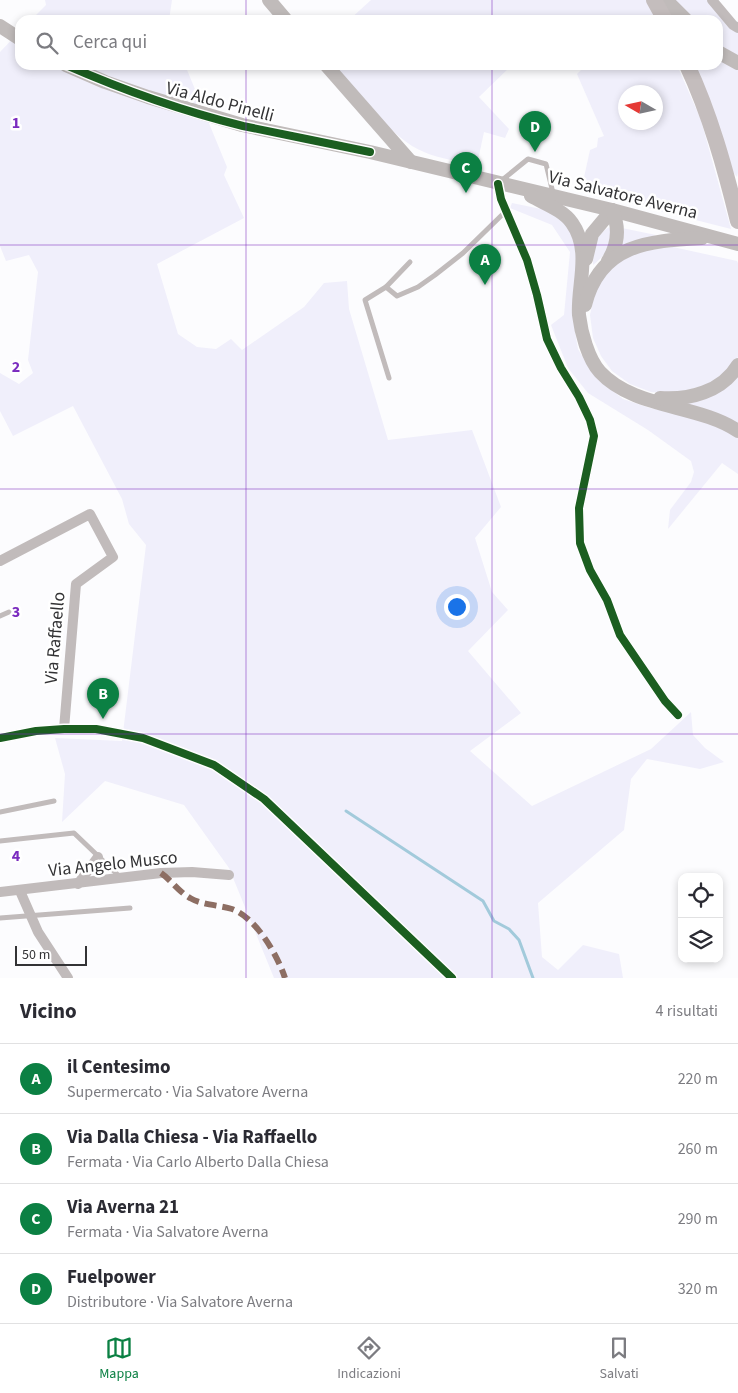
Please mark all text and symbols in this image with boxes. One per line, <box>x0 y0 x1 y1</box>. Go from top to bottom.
search box <box>15 15 723 70</box>
icon: search <box>33 29 61 57</box>
text: Cerca qui <box>73 29 147 56</box>
street label: Via Aldo Pinelli <box>163 76 277 128</box>
north arrow <box>618 85 663 130</box>
pin: D <box>519 111 551 152</box>
text: 1 <box>12 112 20 134</box>
pin: C <box>450 152 482 193</box>
street label: Via Salvatore Averna <box>546 164 700 226</box>
pin: A <box>469 244 501 285</box>
text: 2 <box>12 356 20 378</box>
street label: Via Raffaello <box>39 591 71 685</box>
your location <box>444 594 470 620</box>
text: 3 <box>12 601 20 623</box>
pin: B <box>87 678 119 719</box>
text: 4 <box>12 845 21 867</box>
street label: Via Angelo Musco <box>47 845 179 883</box>
map controls <box>678 873 723 963</box>
button: locate <box>678 873 723 918</box>
button: layers <box>678 918 723 963</box>
scale bar <box>15 943 88 966</box>
text: 50 m <box>22 945 50 965</box>
text: Vicino <box>20 996 77 1026</box>
text: 4 risultati <box>656 1000 718 1022</box>
text: il Centesimo <box>67 1054 171 1081</box>
text: A <box>31 1068 41 1090</box>
text: 220 m <box>678 1068 718 1090</box>
text: Supermercato · Via Salvatore Averna <box>67 1081 308 1103</box>
text: Via Dalla Chiesa - Via Raffaello <box>67 1124 317 1151</box>
text: B <box>31 1138 41 1160</box>
text: 260 m <box>678 1138 718 1160</box>
text: Fermata · Via Carlo Alberto Dalla Chiesa <box>67 1151 329 1173</box>
text: Via Averna 21 <box>67 1194 179 1221</box>
text: C <box>31 1208 41 1230</box>
text: 290 m <box>678 1208 718 1230</box>
text: Fermata · Via Salvatore Averna <box>67 1221 269 1243</box>
text: Fuelpower <box>67 1264 156 1291</box>
text: D <box>31 1278 41 1300</box>
text: 320 m <box>678 1278 718 1300</box>
text: Distributore · Via Salvatore Averna <box>67 1291 293 1313</box>
tab: Mappa <box>99 1334 139 1384</box>
tab: Indicazioni <box>337 1334 401 1384</box>
tab: Salvati <box>599 1334 639 1384</box>

